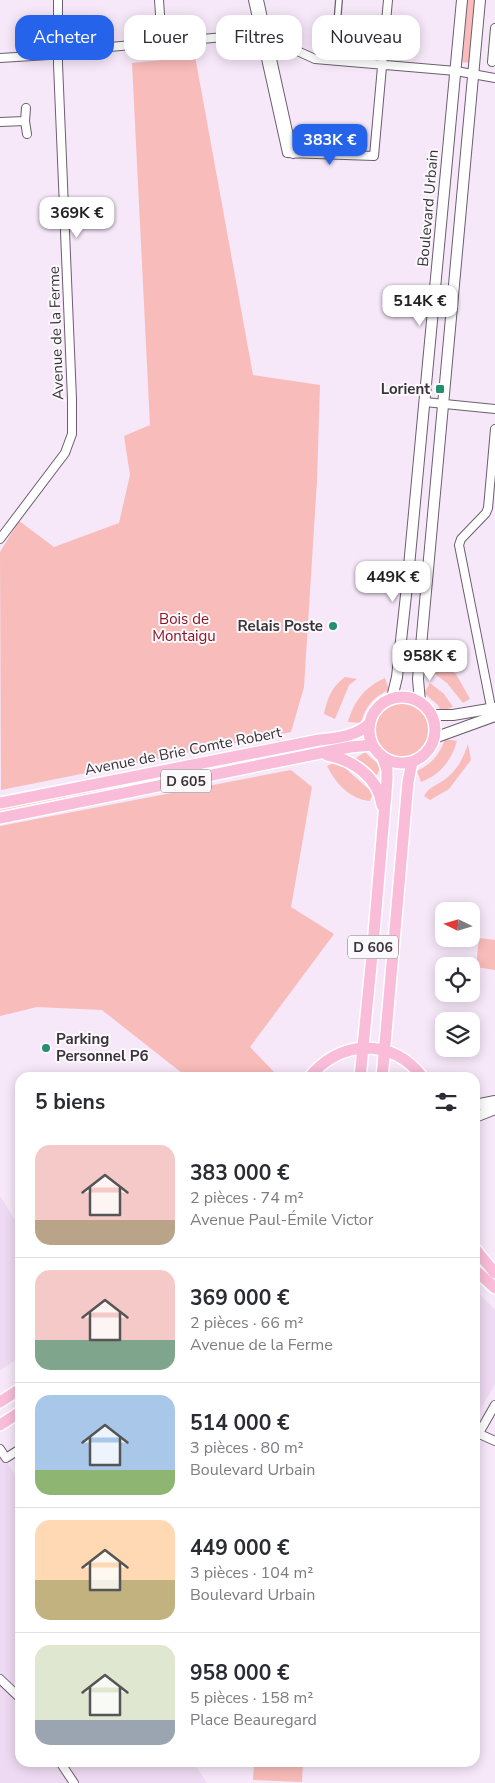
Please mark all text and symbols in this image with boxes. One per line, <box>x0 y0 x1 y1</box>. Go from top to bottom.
chip: Acheter <box>15 15 114 60</box>
chip: Louer <box>124 15 206 60</box>
chip: Filtres <box>216 15 302 60</box>
chip: Nouveau <box>312 15 420 60</box>
pin: 383K € <box>289 124 371 166</box>
text: 383K € <box>303 129 357 151</box>
street label: Boulevard Urbain <box>413 149 443 267</box>
pin: 369K € <box>36 196 118 239</box>
text: 369K € <box>50 202 104 224</box>
street label: Avenue de la Ferme <box>44 266 68 400</box>
pin: 514K € <box>379 284 461 327</box>
text: 514K € <box>393 290 447 312</box>
place label: Lorient <box>381 379 430 399</box>
marker: Lorient <box>434 383 446 395</box>
pin: 449K € <box>352 560 434 603</box>
text: 449K € <box>366 566 420 588</box>
park label: Bois de Montaigu <box>152 609 216 646</box>
place label: Relais Poste <box>237 616 323 636</box>
marker: Relais Poste <box>327 620 339 632</box>
pin: 958K € <box>389 640 471 682</box>
text: 958K € <box>403 645 457 667</box>
street label: Avenue de Brie Comte Robert <box>83 722 284 780</box>
road number: D 605 <box>161 769 211 792</box>
north arrow <box>435 902 480 948</box>
map controls <box>435 902 480 1057</box>
road number: D 606 <box>348 936 398 959</box>
button: locate <box>435 957 480 1002</box>
button: layers <box>435 1012 480 1057</box>
place label: Parking Personnel P6 <box>56 1029 149 1066</box>
marker: Parking Personnel P6 <box>40 1042 52 1054</box>
text: 5 biens <box>35 1088 105 1116</box>
icon: filters <box>432 1088 460 1116</box>
text: 383 000 € <box>190 1159 290 1187</box>
icon: home <box>75 1165 135 1225</box>
text: 2 pièces · 74 m² <box>190 1187 304 1209</box>
text: Avenue Paul-Émile Victor <box>190 1209 373 1231</box>
text: 369 000 € <box>190 1284 290 1312</box>
icon: home <box>75 1290 135 1350</box>
text: 2 pièces · 66 m² <box>190 1312 304 1334</box>
text: Avenue de la Ferme <box>190 1334 333 1356</box>
text: 514 000 € <box>190 1409 290 1437</box>
icon: home <box>75 1415 135 1475</box>
text: 3 pièces · 80 m² <box>190 1437 304 1459</box>
text: Boulevard Urbain <box>190 1459 315 1481</box>
text: 449 000 € <box>190 1534 290 1562</box>
icon: home <box>75 1540 135 1600</box>
text: 3 pièces · 104 m² <box>190 1562 313 1584</box>
text: Boulevard Urbain <box>190 1584 315 1606</box>
text: 958 000 € <box>190 1659 290 1687</box>
icon: home <box>75 1665 135 1725</box>
text: 5 pièces · 158 m² <box>190 1687 313 1709</box>
text: Place Beauregard <box>190 1709 317 1731</box>

